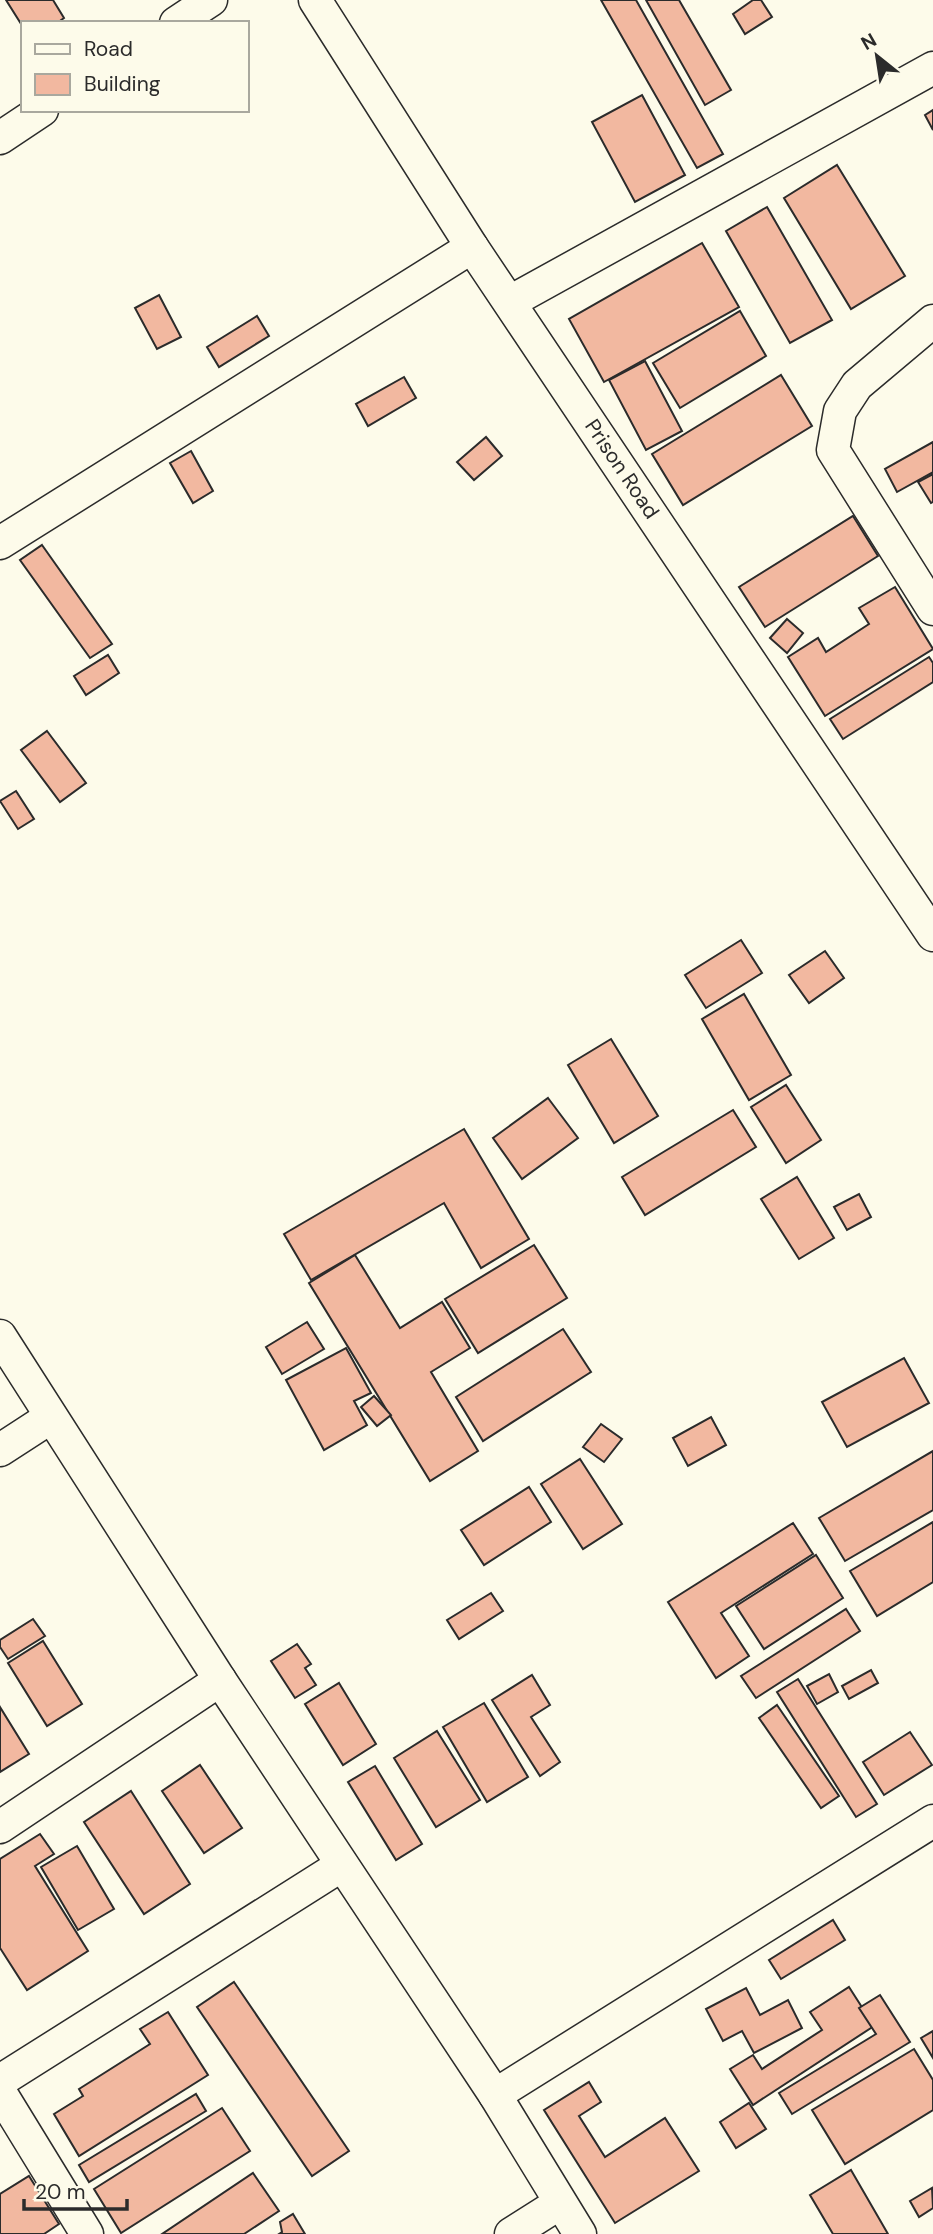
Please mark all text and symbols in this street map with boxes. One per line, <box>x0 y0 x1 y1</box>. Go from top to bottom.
legend <box>21 21 248 112</box>
north arrow <box>842 21 912 91</box>
text: N <box>856 27 881 56</box>
text: Road <box>84 35 133 63</box>
text: Building <box>84 70 161 98</box>
street label: Prison Road <box>578 414 666 524</box>
scale bar <box>24 2168 128 2212</box>
text: 20 m <box>35 2178 86 2206</box>

